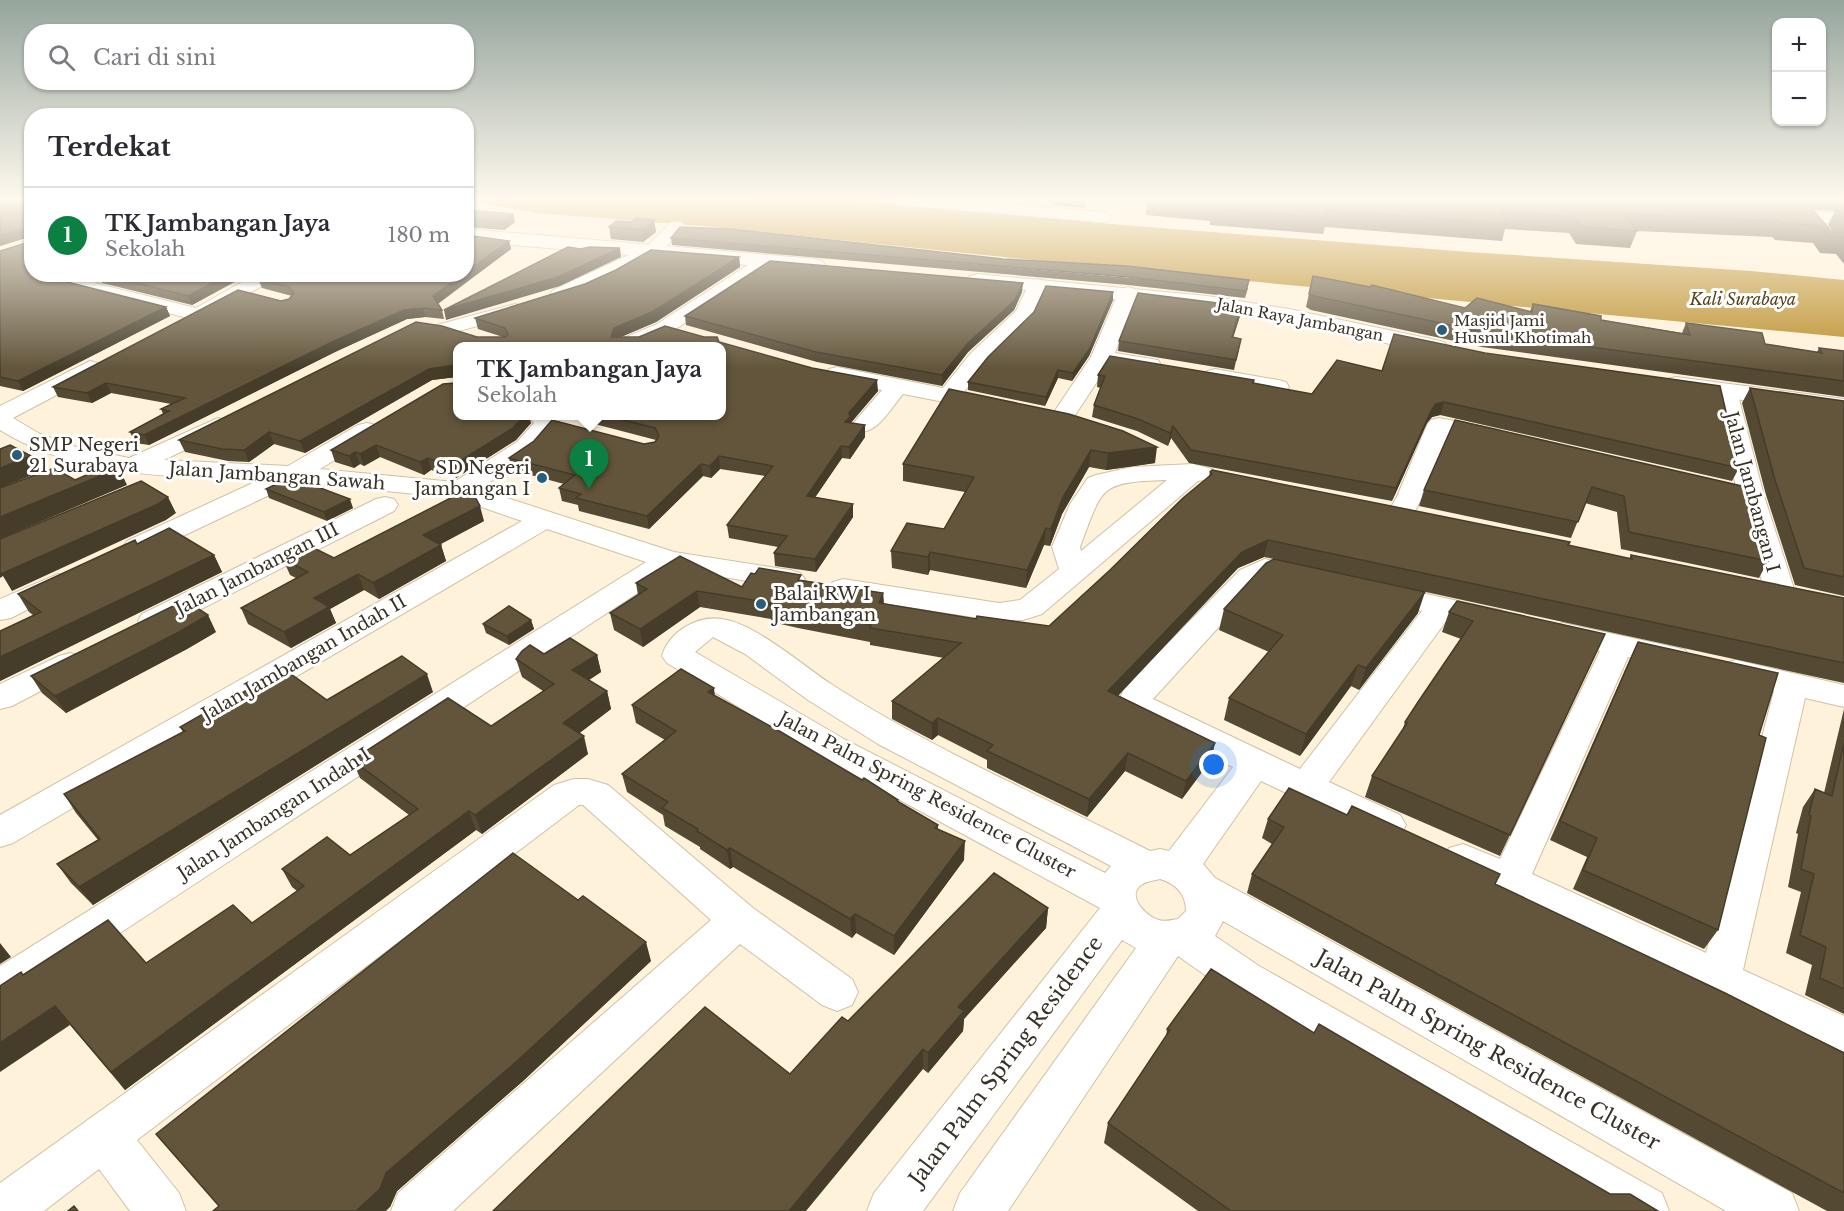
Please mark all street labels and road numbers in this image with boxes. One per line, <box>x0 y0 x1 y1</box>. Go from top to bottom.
street label: Jalan Raya Jambangan <box>1213 294 1385 345</box>
street label: Jalan Jambangan I <box>1719 407 1784 575</box>
street label: Jalan Jambangan Sawah <box>166 457 386 495</box>
street label: Jalan Jambangan III <box>170 518 342 621</box>
street label: Jalan Jambangan Indah II <box>196 590 410 727</box>
street label: Jalan Palm Spring Residence Cluster <box>773 706 1080 883</box>
street label: Jalan Jambangan Indah I <box>172 743 374 886</box>
street label: Jalan Palm Spring Residence <box>902 931 1109 1193</box>
street label: Jalan Palm Spring Residence Cluster <box>1309 943 1665 1156</box>

